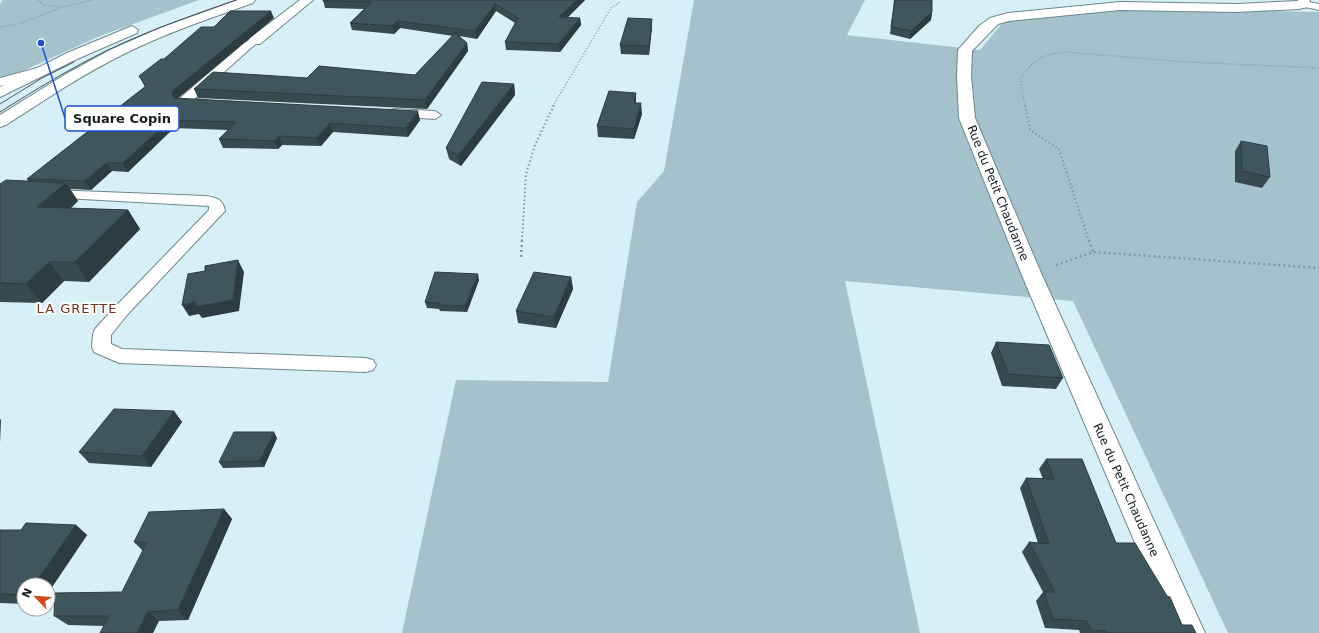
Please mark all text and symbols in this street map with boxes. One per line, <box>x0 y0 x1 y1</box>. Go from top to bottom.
callout: Square Copin <box>65 106 179 131</box>
text: Square Copin <box>73 111 171 126</box>
street label: Rue du Petit Chaudanne <box>964 123 1032 263</box>
district label: LA GRETTE <box>37 301 117 316</box>
street label: Rue du Petit Chaudanne <box>1090 421 1162 559</box>
north arrow <box>16 577 56 617</box>
text: N <box>20 586 35 600</box>

